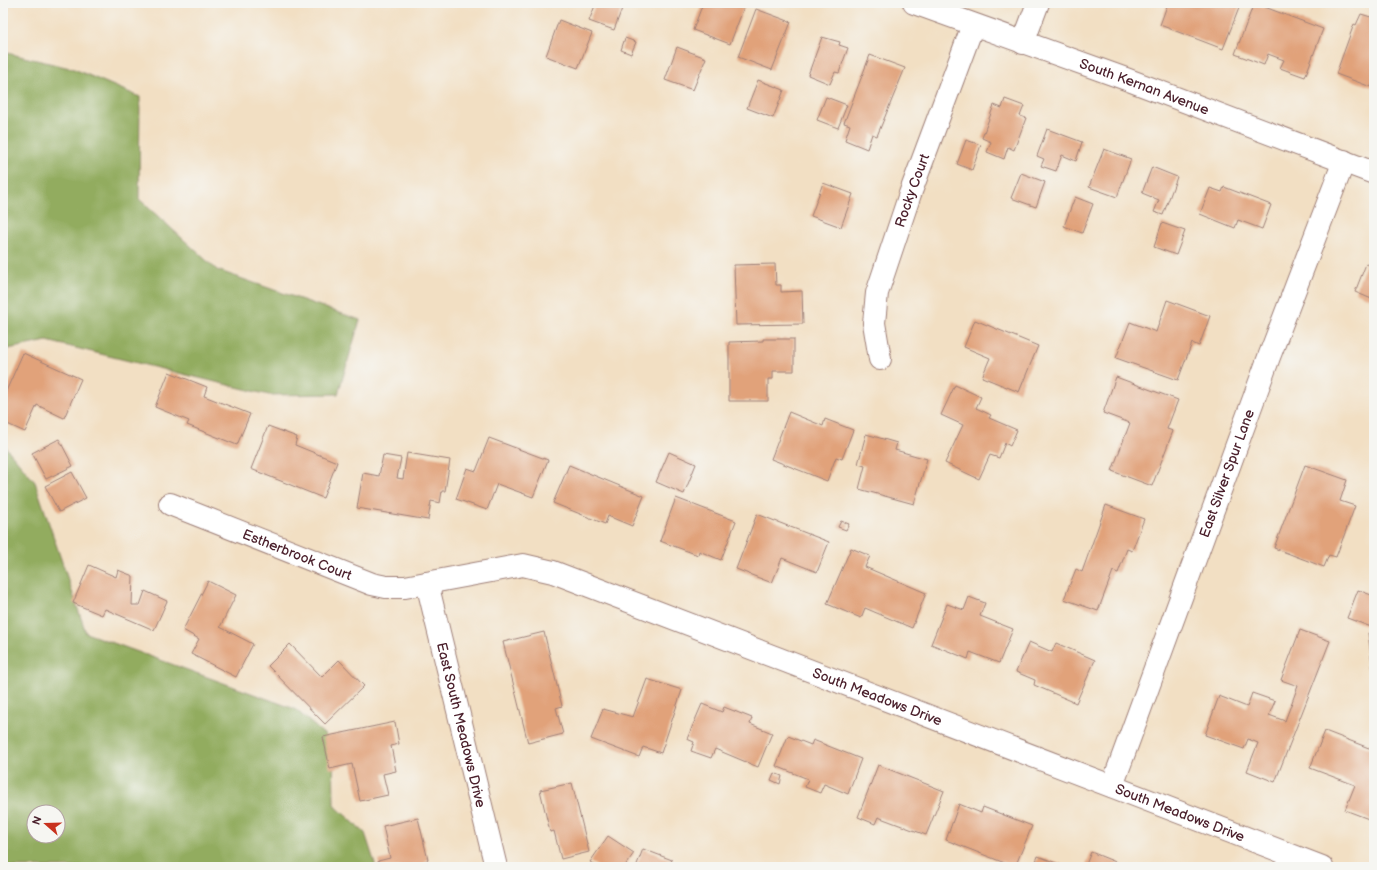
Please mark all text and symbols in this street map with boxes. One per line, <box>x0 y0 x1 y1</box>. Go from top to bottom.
street label: South Kernan Avenue <box>1077 55 1211 118</box>
street label: Rocky Court <box>891 151 933 229</box>
street label: East Silver Spur Lane <box>1195 407 1258 540</box>
street label: Estherbrook Court <box>240 525 355 584</box>
street label: East South Meadows Drive <box>433 641 490 809</box>
street label: South Meadows Drive <box>810 664 945 729</box>
street label: South Meadows Drive <box>1113 780 1247 845</box>
north arrow <box>26 804 66 844</box>
text: N <box>30 815 45 827</box>

